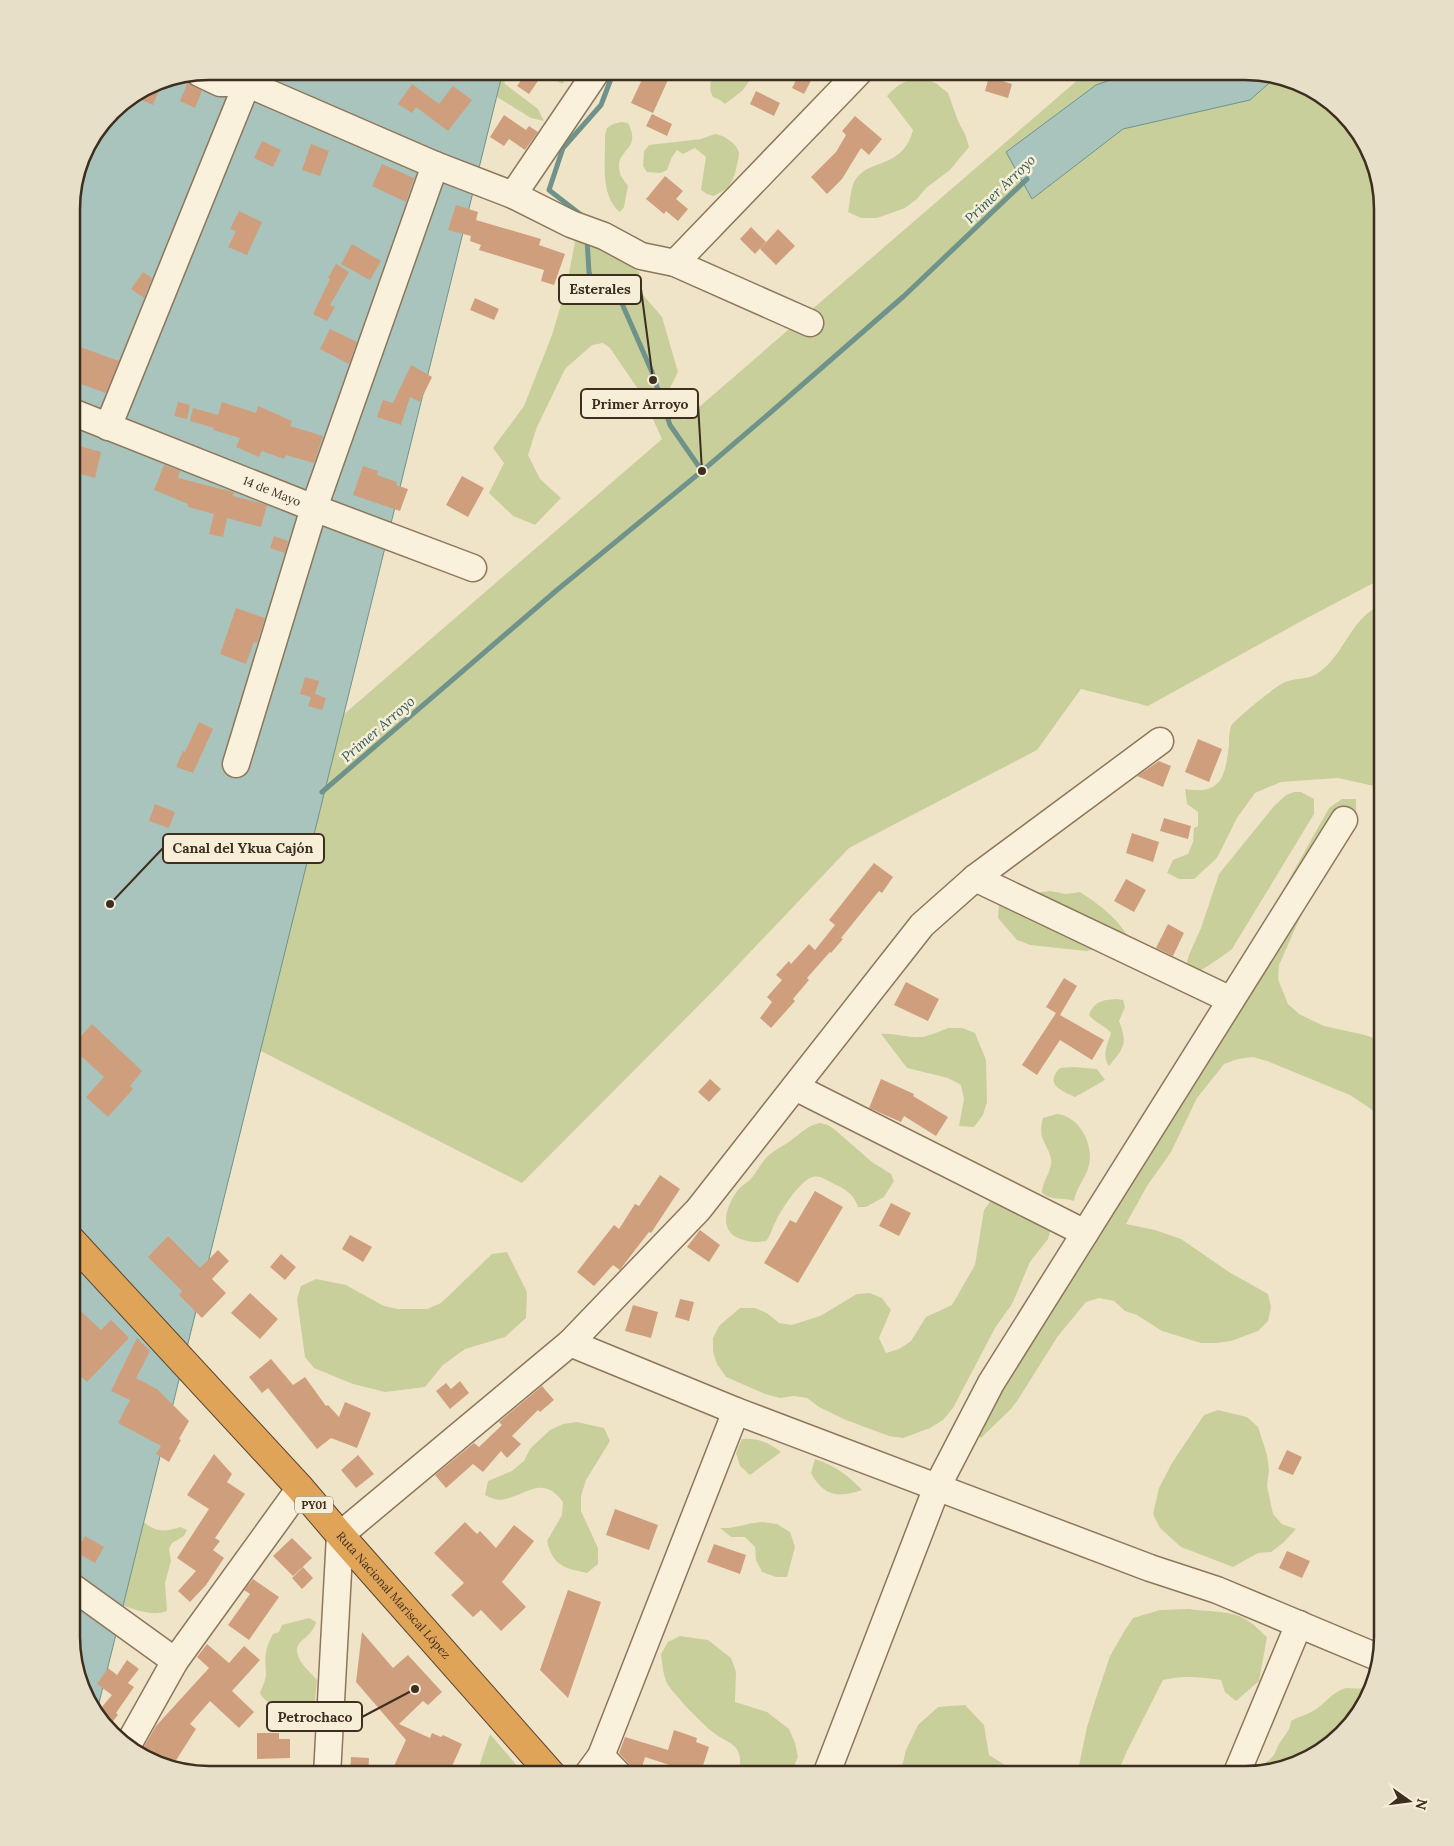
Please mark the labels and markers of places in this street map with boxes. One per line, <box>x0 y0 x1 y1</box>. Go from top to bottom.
callout: Esterales <box>559 275 641 304</box>
callout: Primer Arroyo <box>581 389 698 418</box>
callout: Canal del Ykua Cajón <box>163 834 324 863</box>
callout: Petrochaco <box>267 1702 362 1731</box>

